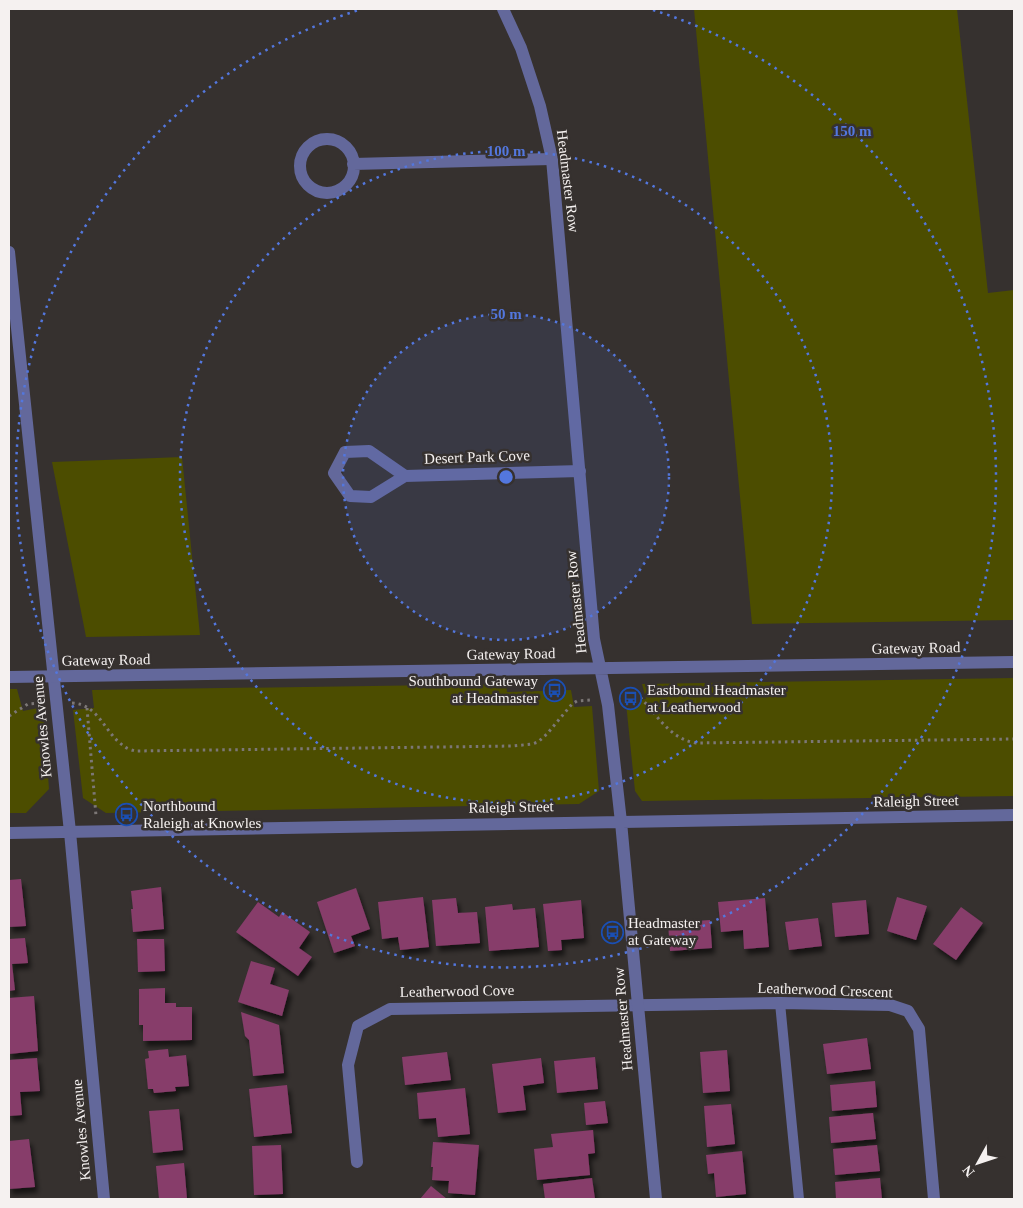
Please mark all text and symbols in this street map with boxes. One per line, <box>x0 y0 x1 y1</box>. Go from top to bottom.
text: 150 m <box>833 123 872 139</box>
street label: Headmaster Row <box>554 129 582 234</box>
text: 100 m <box>487 143 526 159</box>
text: 50 m <box>490 306 522 322</box>
street label: Desert Park Cove <box>424 447 530 467</box>
centre of rings <box>497 468 515 486</box>
street label: Headmaster Row <box>563 549 589 654</box>
street label: Gateway Road <box>872 639 961 657</box>
street label: Gateway Road <box>467 645 556 663</box>
street label: Gateway Road <box>62 651 151 669</box>
place label: Southbound Gateway at Headmaster <box>408 673 538 706</box>
street label: Knowles Avenue <box>30 675 54 778</box>
bus stop icon: Southbound Gateway at Headmaster <box>542 678 566 702</box>
place label: Eastbound Headmaster at Leatherwood <box>647 682 786 715</box>
bus stop icon: Eastbound Headmaster at Leatherwood <box>619 687 643 711</box>
street label: Raleigh Street <box>873 792 960 810</box>
place label: Northbound Raleigh at Knowles <box>143 798 261 831</box>
street label: Raleigh Street <box>468 798 555 816</box>
bus stop icon: Northbound Raleigh at Knowles <box>115 803 139 827</box>
place label: Headmaster at Gateway <box>628 915 700 948</box>
bus stop icon: Headmaster at Gateway <box>600 920 624 944</box>
street label: Headmaster Row <box>610 966 635 1071</box>
street label: Leatherwood Crescent <box>757 980 894 1000</box>
street label: Leatherwood Cove <box>400 982 515 1000</box>
street label: Knowles Avenue <box>69 1078 93 1181</box>
north arrow <box>953 1138 1003 1188</box>
text: N <box>959 1162 977 1180</box>

